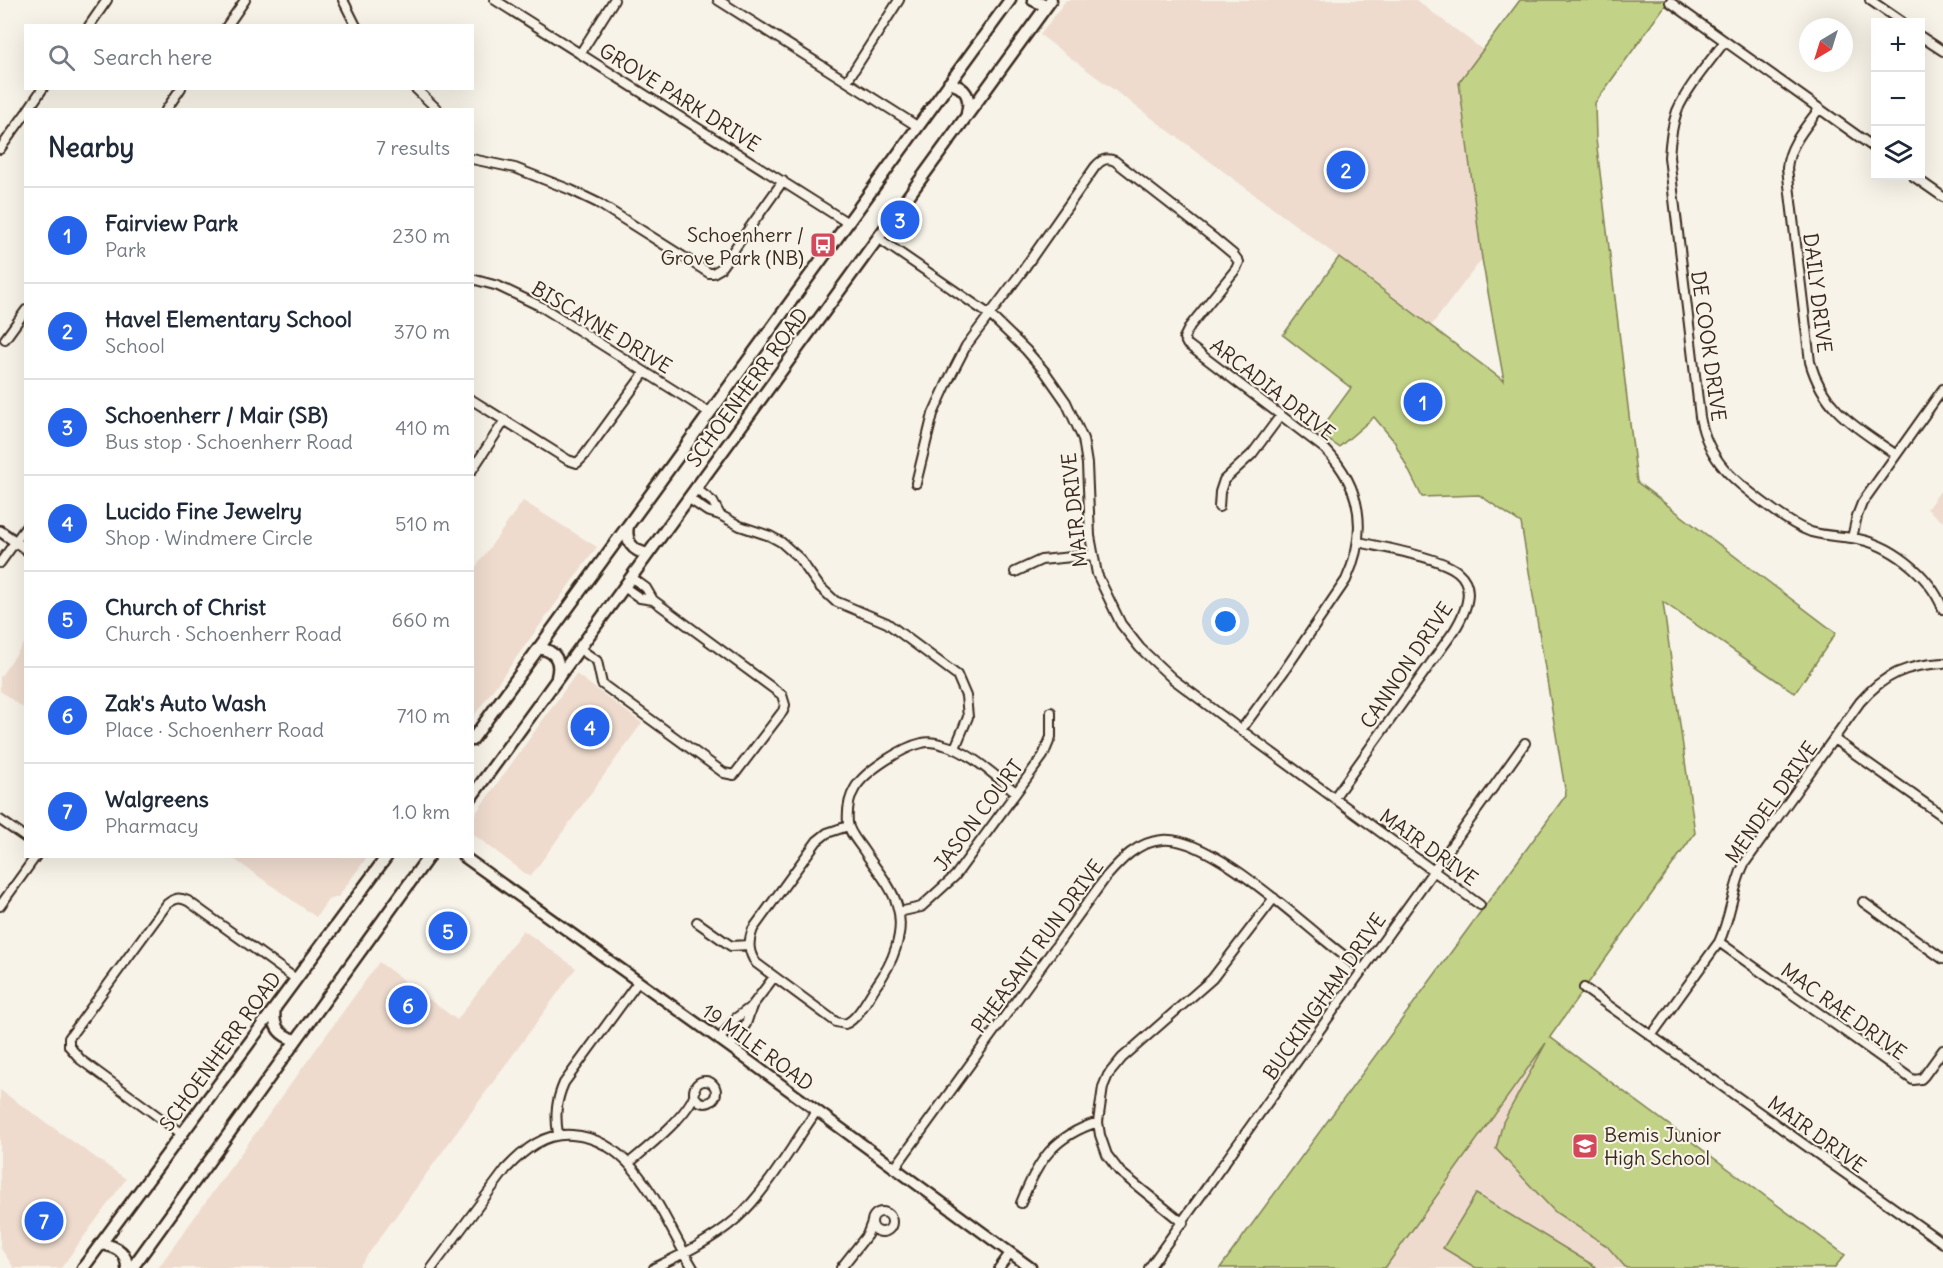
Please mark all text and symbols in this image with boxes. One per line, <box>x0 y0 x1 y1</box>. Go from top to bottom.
north arrow <box>1799 18 1853 72</box>
map controls <box>1871 18 1925 180</box>
button: + <box>1871 18 1925 72</box>
search box <box>24 24 474 90</box>
street label: GROVE PARK DRIVE <box>595 37 765 157</box>
icon: search <box>45 41 78 74</box>
text: Search here <box>93 43 212 71</box>
button: − <box>1871 72 1925 126</box>
button: layers <box>1871 126 1925 180</box>
text: Nearby <box>48 131 134 164</box>
text: 7 results <box>376 135 450 160</box>
pin: 2 <box>1326 148 1366 192</box>
pin: 3 <box>880 198 920 242</box>
text: Fairview Park <box>105 209 238 237</box>
place label: Schoenherr / Grove Park (NB) <box>660 222 804 270</box>
text: 1 <box>64 223 71 248</box>
text: 230 m <box>392 223 450 248</box>
bus stop icon: Schoenherr / Grove Park (NB) <box>808 230 838 260</box>
street label: DAILY DRIVE <box>1798 232 1838 354</box>
text: Park <box>105 237 146 262</box>
street label: DE COOK DRIVE <box>1686 269 1732 423</box>
street label: BISCAYNE DRIVE <box>527 275 677 379</box>
street label: SCHOENHERR ROAD <box>681 302 813 472</box>
text: Havel Elementary School <box>105 305 352 333</box>
text: 2 <box>62 319 73 344</box>
text: 370 m <box>393 319 450 344</box>
text: School <box>105 333 165 358</box>
street label: ARCADIA DRIVE <box>1206 333 1340 445</box>
pin: 1 <box>1404 380 1442 424</box>
text: Schoenherr / Mair (SB) <box>105 401 328 429</box>
text: 3 <box>62 415 73 440</box>
text: 410 m <box>395 415 450 440</box>
text: Bus stop · Schoenherr Road <box>105 429 353 454</box>
street label: MAIR DRIVE <box>1056 451 1092 569</box>
text: Lucido Fine Jewelry <box>105 497 302 525</box>
text: 4 <box>62 511 73 536</box>
text: 510 m <box>395 511 450 536</box>
text: Shop · Windmere Circle <box>105 525 313 550</box>
text: Church of Christ <box>105 593 266 621</box>
street label: CANNON DRIVE <box>1354 597 1458 733</box>
text: 5 <box>62 607 73 632</box>
text: 660 m <box>391 607 450 632</box>
your location <box>1211 607 1240 636</box>
text: Church · Schoenherr Road <box>105 621 342 646</box>
text: Zak's Auto Wash <box>105 689 267 717</box>
text: 6 <box>62 703 73 728</box>
text: 710 m <box>397 703 450 728</box>
pin: 4 <box>570 704 610 750</box>
text: Place · Schoenherr Road <box>105 717 324 742</box>
street label: MENDEL DRIVE <box>1720 736 1822 868</box>
street label: JASON COURT <box>928 754 1028 876</box>
text: Walgreens <box>105 785 209 813</box>
text: 7 <box>63 799 72 824</box>
text: 1.0 km <box>392 799 450 824</box>
street label: MAIR DRIVE <box>1375 803 1483 891</box>
text: Pharmacy <box>105 813 199 838</box>
street label: PHEASANT RUN DRIVE <box>966 854 1108 1038</box>
pin: 5 <box>428 908 468 954</box>
street label: BUCKINGHAM DRIVE <box>1257 908 1391 1084</box>
street label: MAC RAE DRIVE <box>1776 957 1912 1065</box>
street label: SCHOENHERR ROAD <box>154 966 286 1136</box>
pin: 6 <box>388 982 428 1028</box>
street label: 19 MILE ROAD <box>697 998 819 1096</box>
street label: MAIR DRIVE <box>1763 1090 1871 1178</box>
place label: Bemis Junior High School <box>1604 1122 1721 1170</box>
school or university icon: Bemis Junior High School <box>1570 1131 1600 1161</box>
pin: 7 <box>24 1198 63 1244</box>

